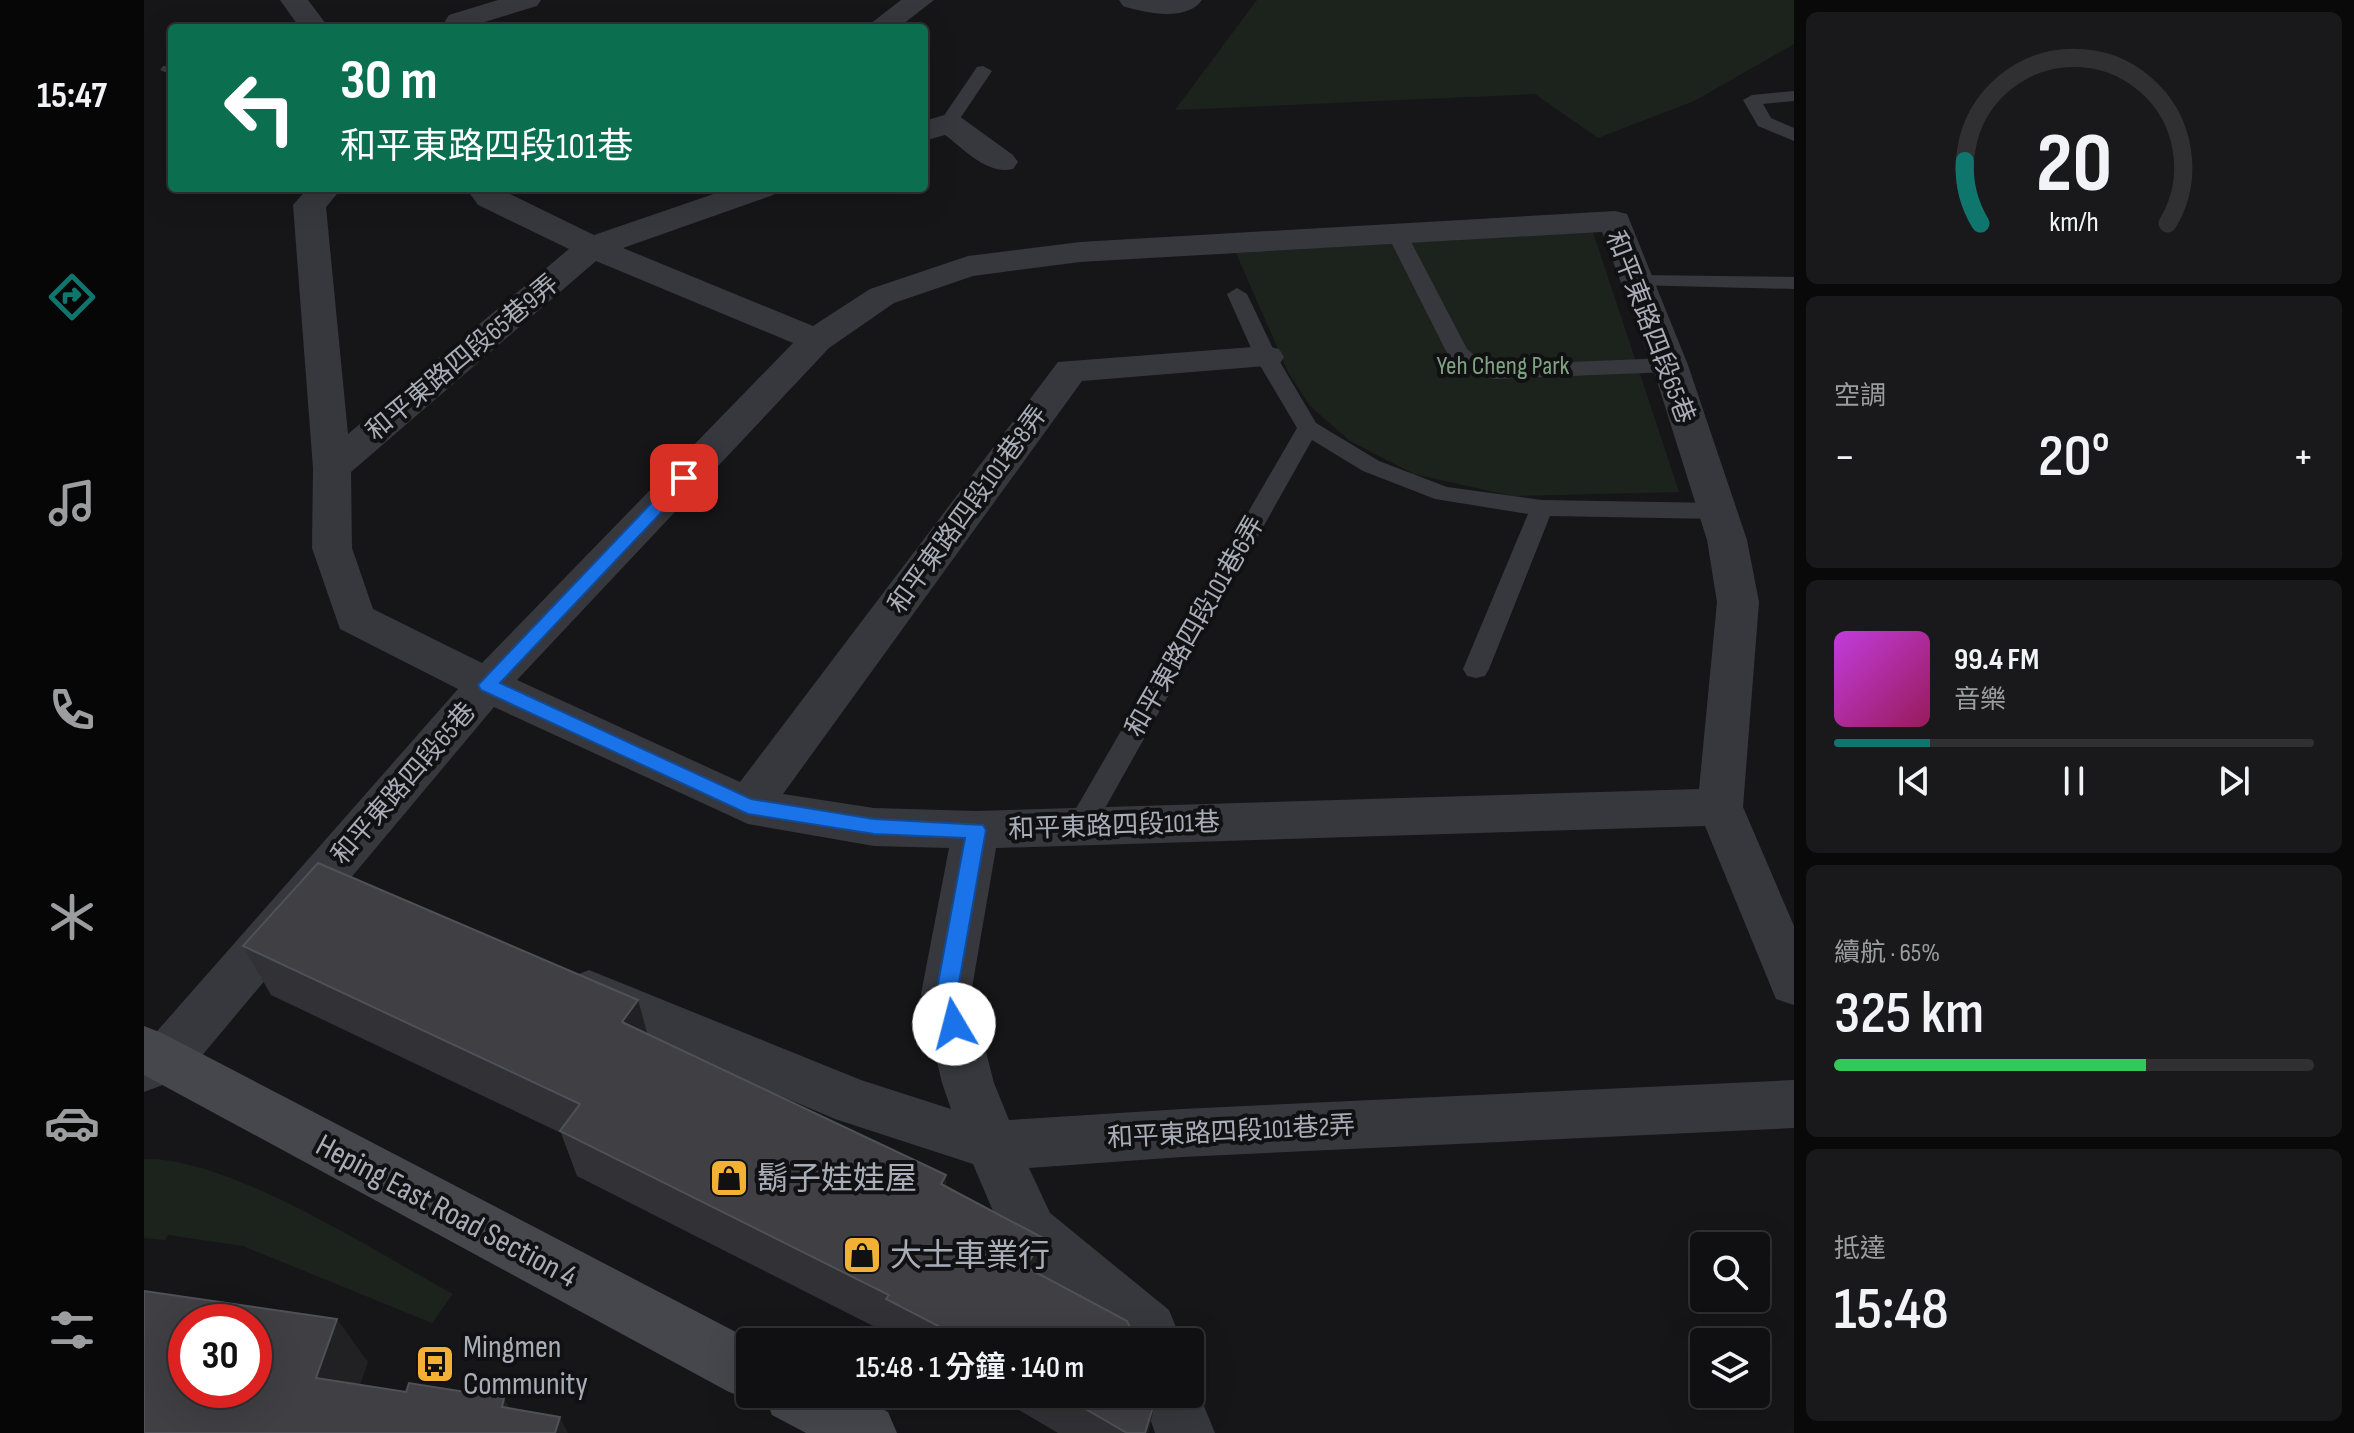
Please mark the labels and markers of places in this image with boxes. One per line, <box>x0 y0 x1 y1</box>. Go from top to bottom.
pin <box>650 444 718 512</box>
shop icon: 鬍子娃娃屋 <box>708 1157 750 1199</box>
place label: 鬍子娃娃屋 <box>757 1160 917 1199</box>
shop icon: 大士車業行 <box>841 1234 883 1276</box>
place label: 大士車業行 <box>890 1237 1050 1276</box>
place label: Mingmen Community <box>463 1328 588 1404</box>
bus stop icon: Mingmen Community <box>414 1343 456 1385</box>

